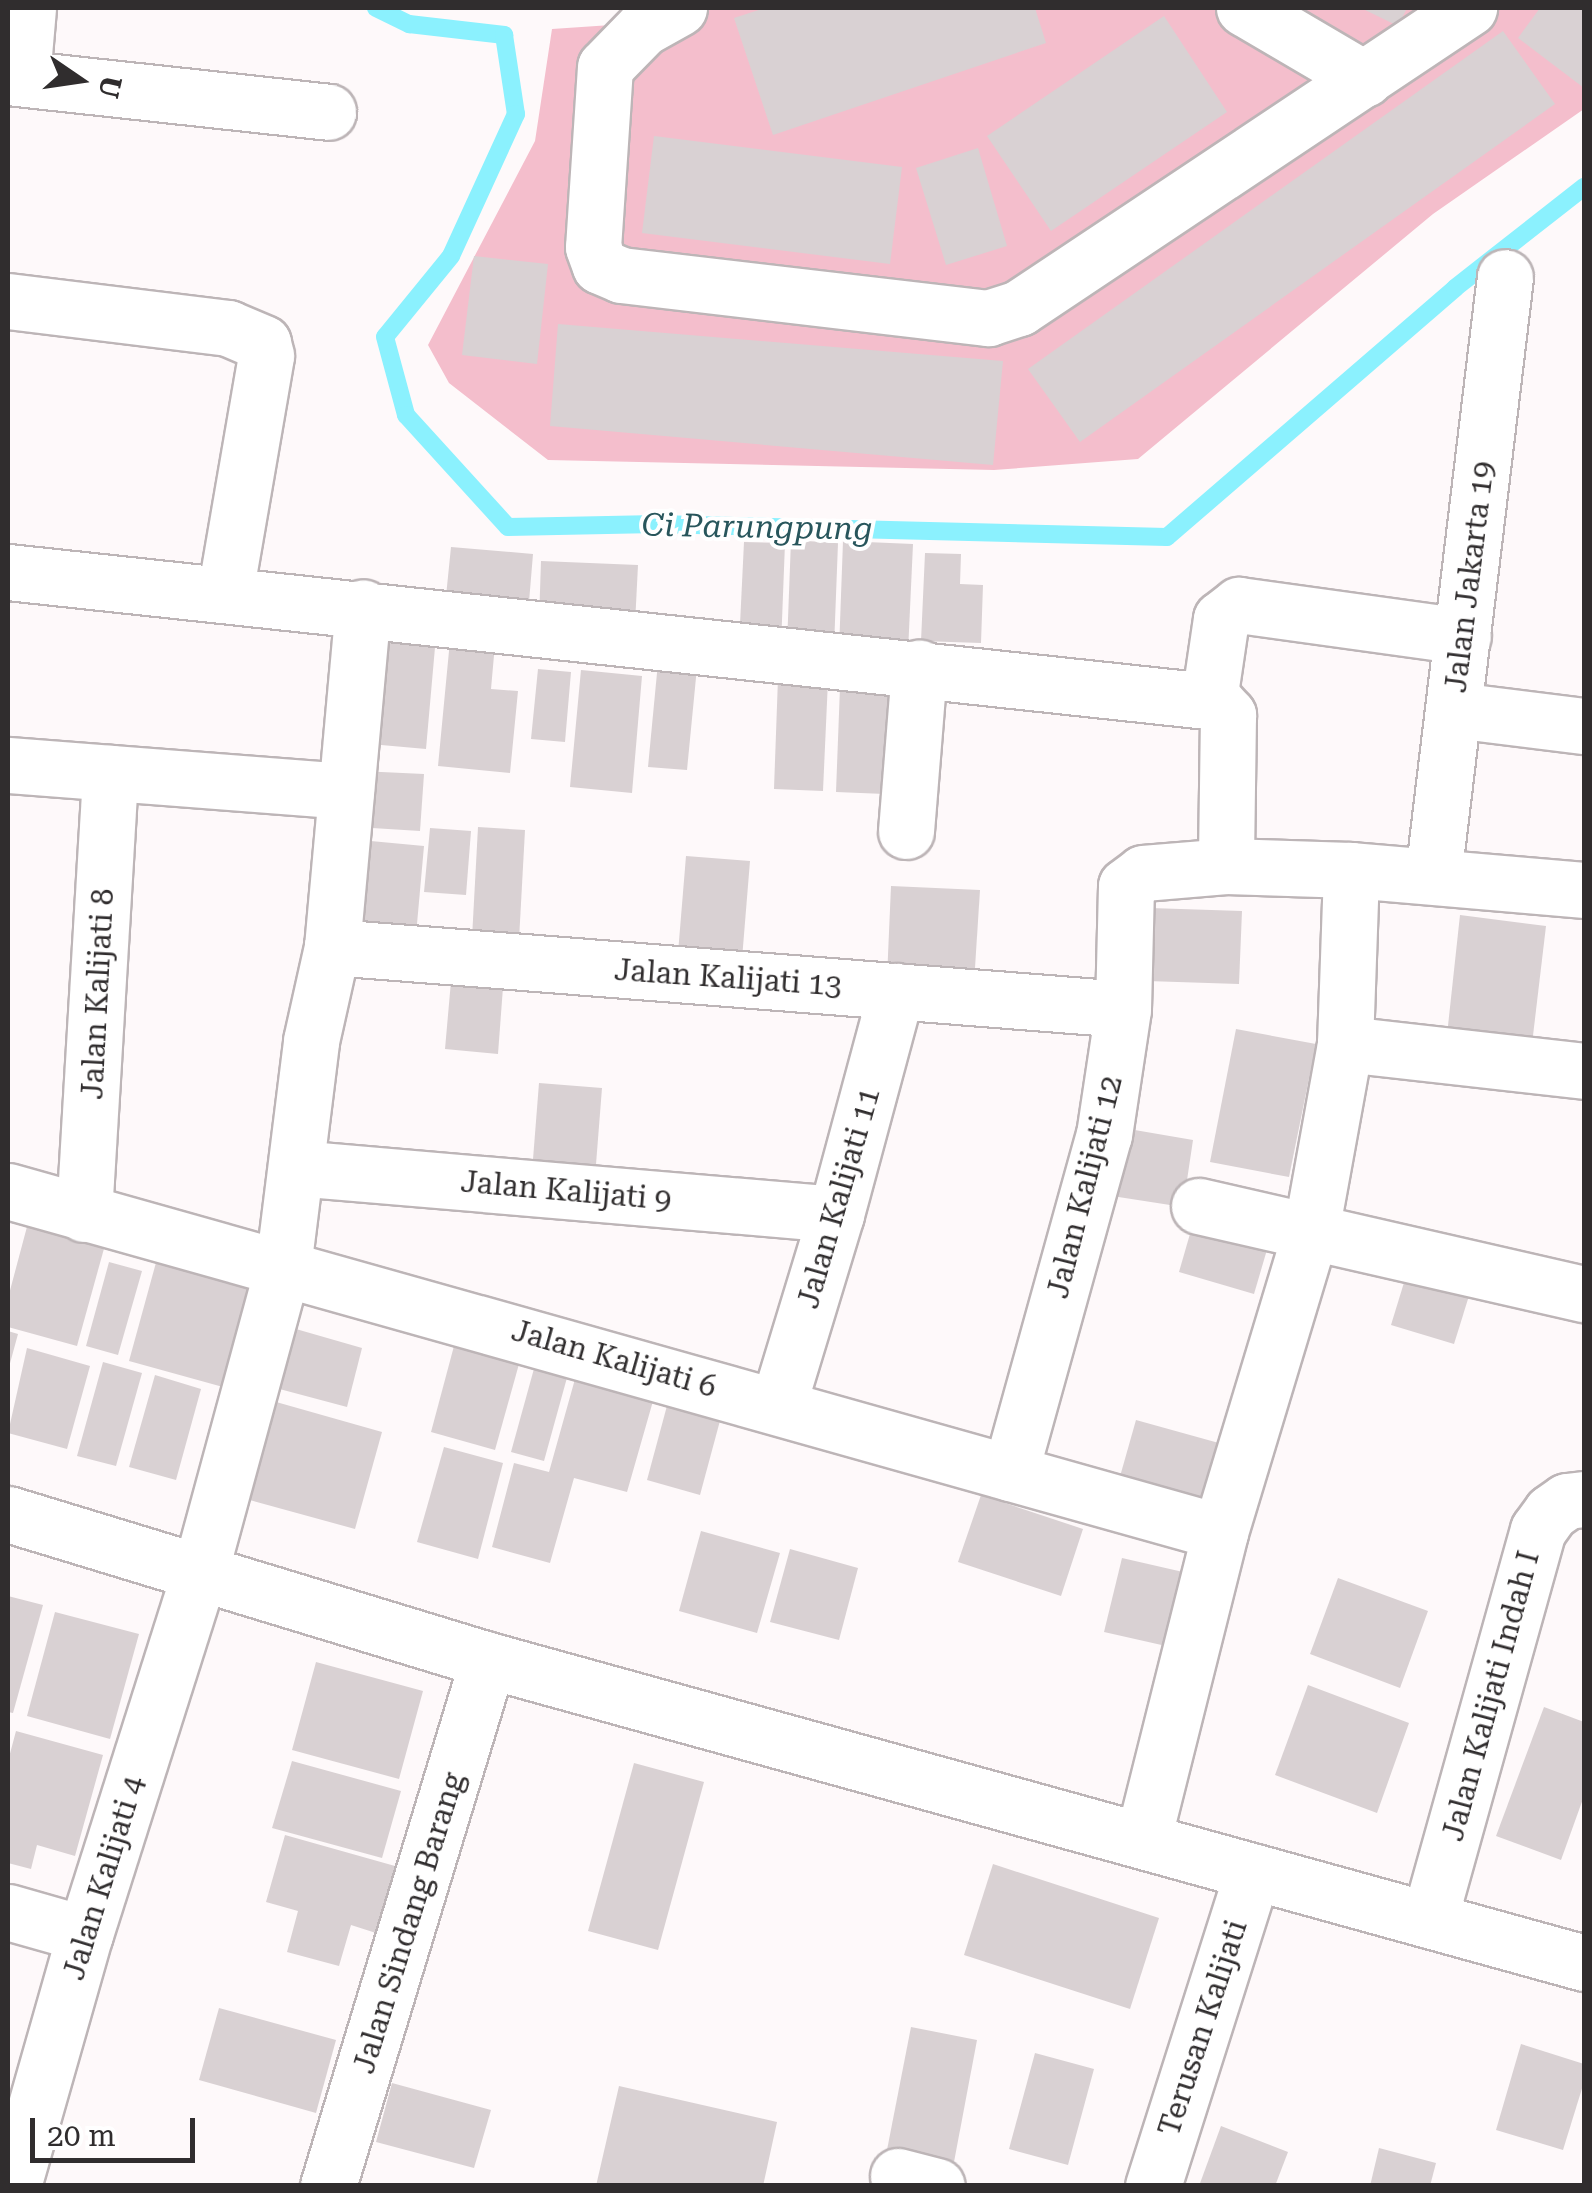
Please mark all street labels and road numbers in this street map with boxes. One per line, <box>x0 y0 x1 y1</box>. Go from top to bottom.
street label: Jalan Jakarta 19 <box>1438 459 1502 695</box>
street label: Jalan Kalijati 8 <box>74 888 122 1100</box>
street label: Jalan Kalijati 13 <box>613 952 843 1004</box>
street label: Jalan Kalijati 12 <box>1040 1072 1130 1302</box>
street label: Jalan Kalijati 11 <box>790 1083 888 1313</box>
street label: Jalan Kalijati 9 <box>459 1164 673 1218</box>
street label: Jalan Kalijati 6 <box>507 1313 721 1405</box>
street label: Jalan Kalijati Indah I <box>1435 1547 1547 1845</box>
street label: Jalan Sindang Barang <box>346 1768 472 2078</box>
street label: Jalan Kalijati 4 <box>56 1772 152 1984</box>
street label: Terusan Kalijati <box>1151 1915 1255 2141</box>

